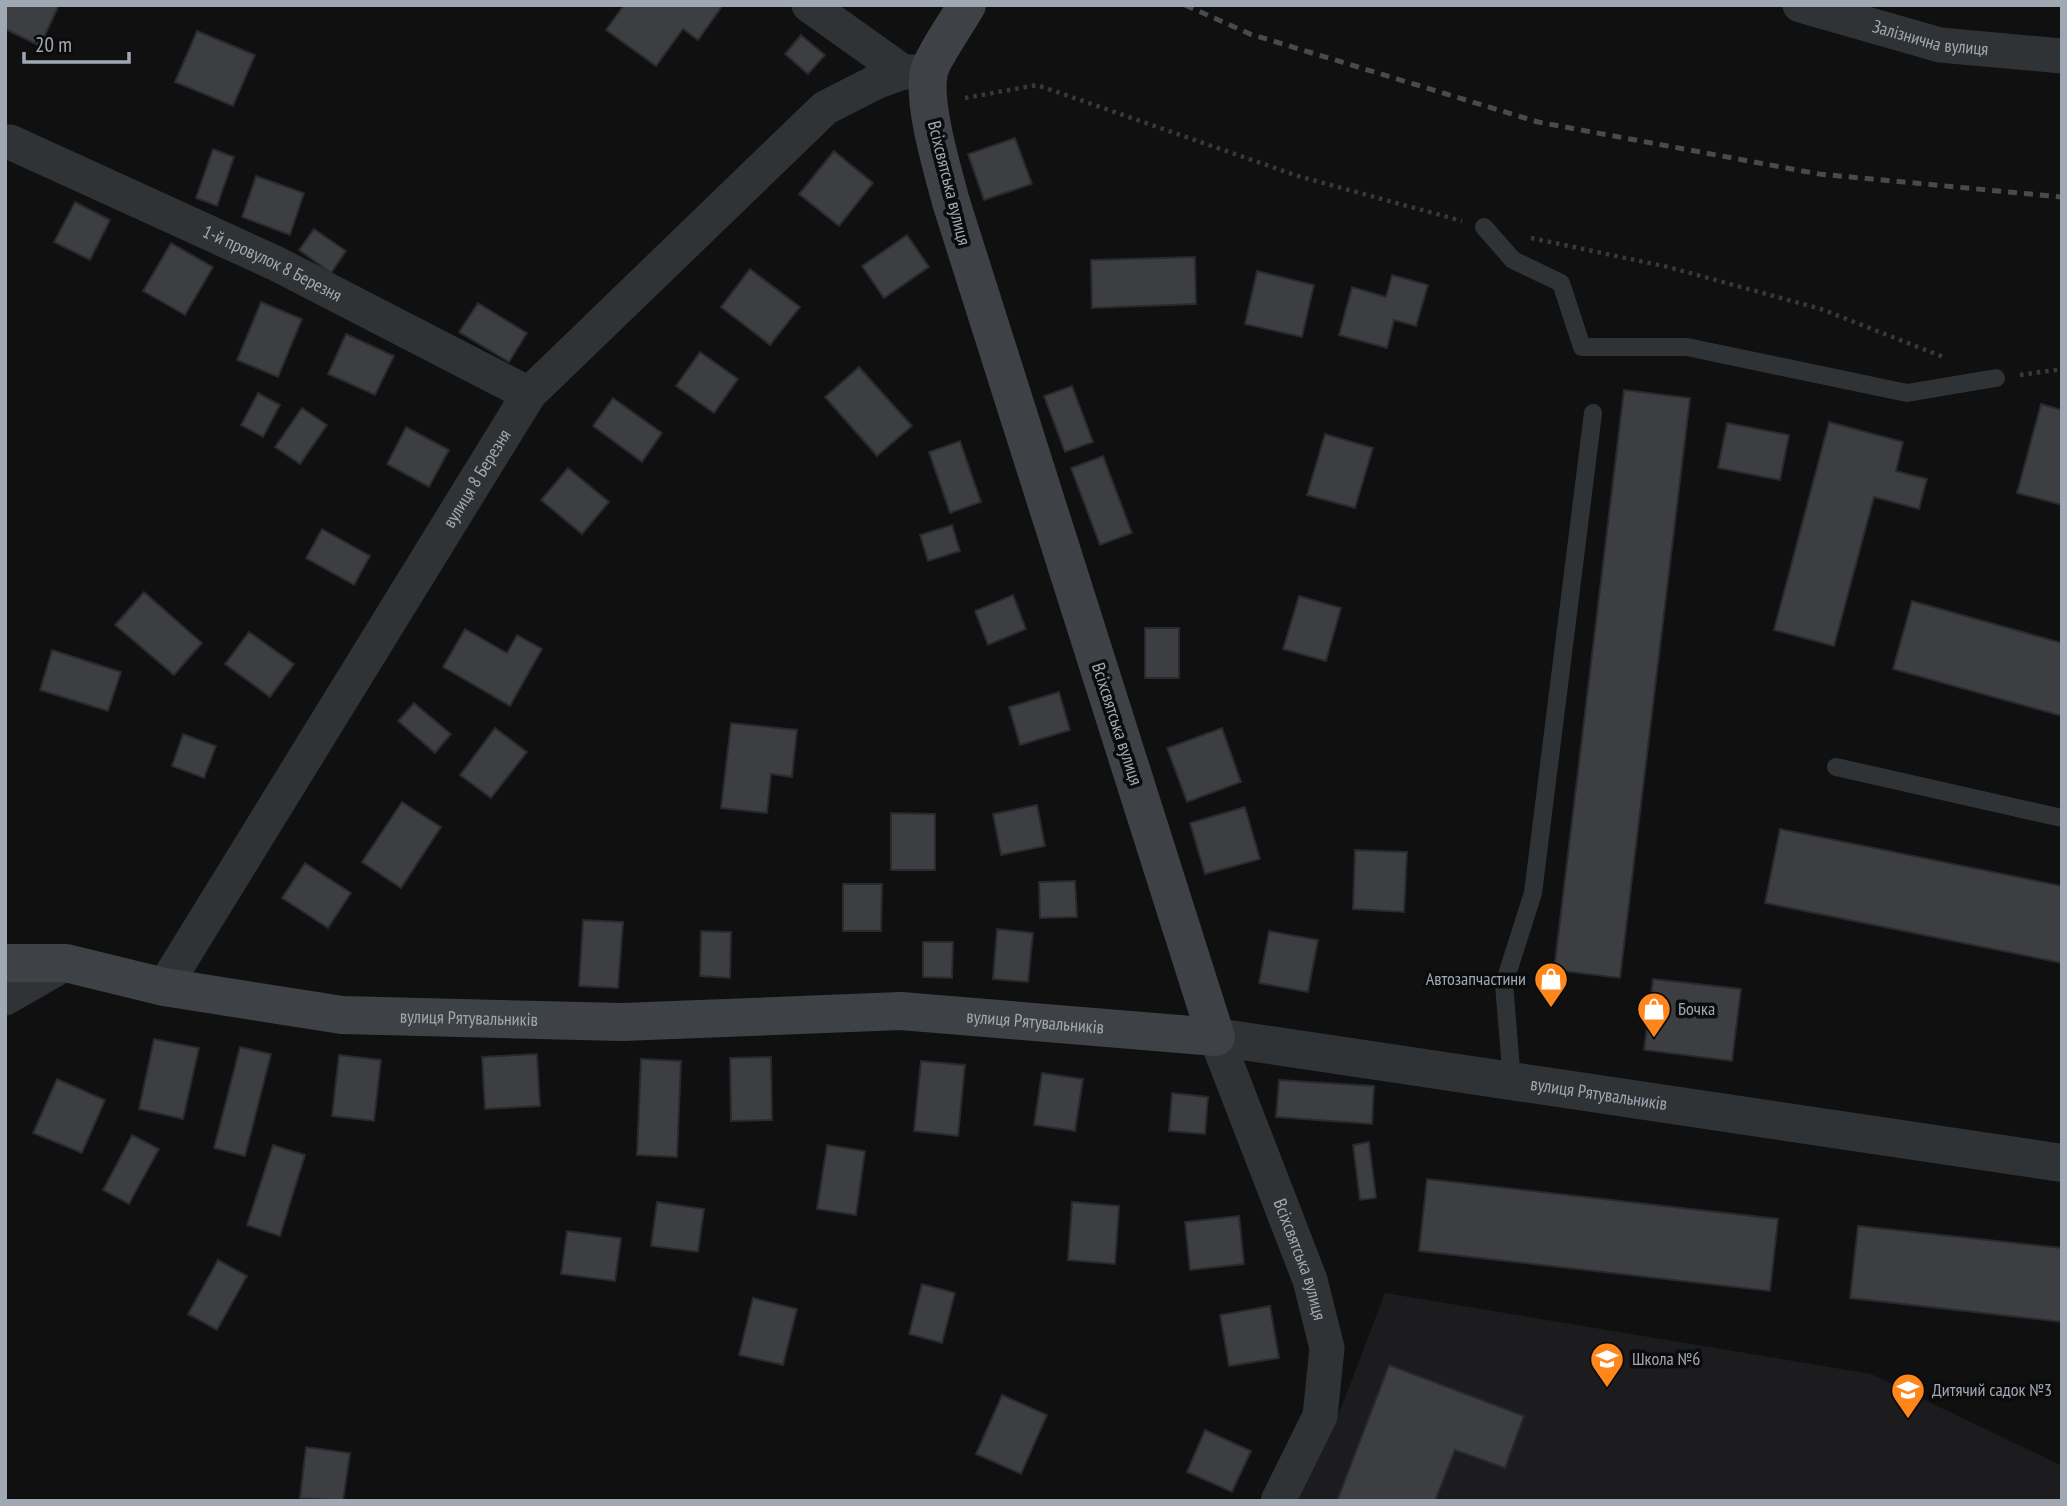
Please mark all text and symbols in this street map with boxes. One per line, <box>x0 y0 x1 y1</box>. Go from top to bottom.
street label: Залізнична вулиця <box>1870 14 1989 60</box>
scale bar <box>24 21 130 65</box>
text: 20 m <box>35 31 72 58</box>
street label: Всіхсвятська вулиця <box>923 118 976 247</box>
street label: 1-й провулок 8 Березня <box>199 220 346 307</box>
street label: вулиця 8 Березня <box>437 425 516 532</box>
street label: Всіхсвятська вулиця <box>1087 660 1148 788</box>
shop icon: Автозапчастини <box>1532 960 1570 1009</box>
place label: Автозапчастини <box>1426 967 1526 990</box>
shop icon: Бочка <box>1635 990 1673 1039</box>
place label: Бочка <box>1678 997 1715 1020</box>
street label: вулиця Рятувальників <box>400 1004 538 1031</box>
street label: вулиця Рятувальників <box>966 1004 1105 1039</box>
street label: вулиця Рятувальників <box>1529 1072 1669 1115</box>
street label: Всіхсвятська вулиця <box>1269 1195 1332 1323</box>
school or university icon: Школа №6 <box>1588 1340 1626 1389</box>
place label: Школа №6 <box>1632 1347 1700 1370</box>
school or university icon: Дитячий садок №3 <box>1889 1371 1927 1420</box>
place label: Дитячий садок №3 <box>1932 1378 2052 1401</box>

